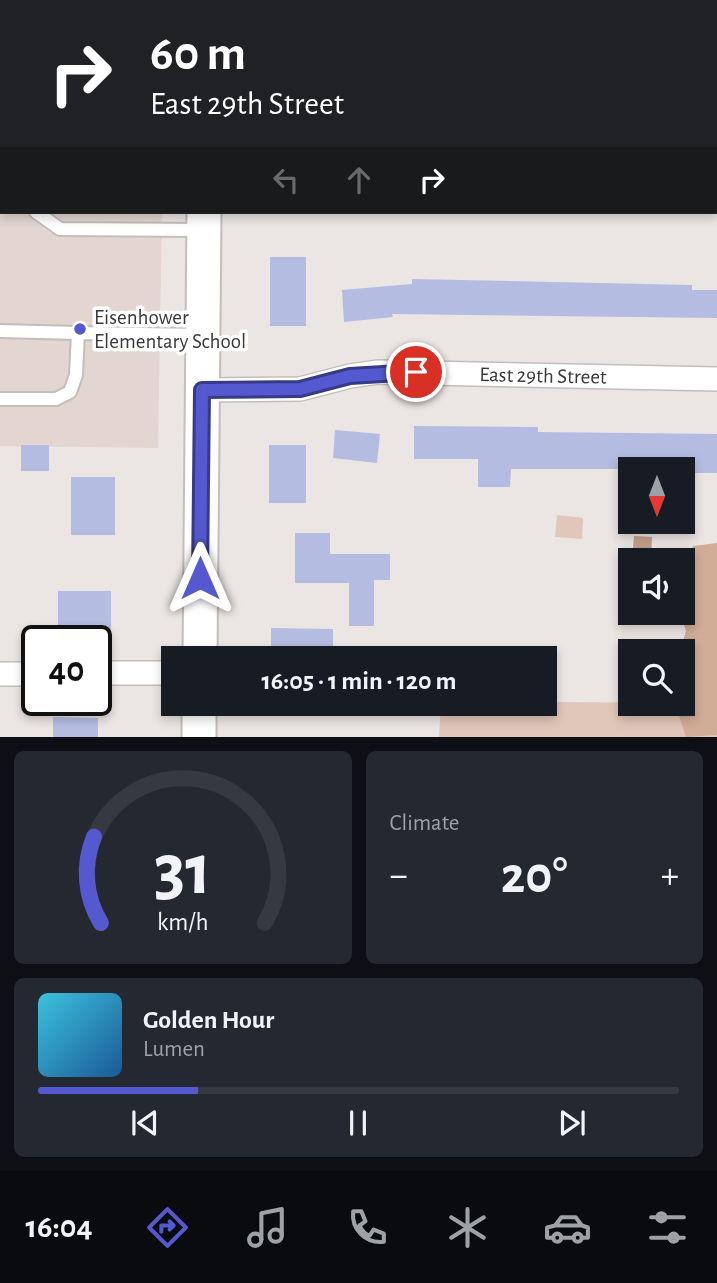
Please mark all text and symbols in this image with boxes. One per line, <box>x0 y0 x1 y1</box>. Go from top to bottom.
icon: right <box>35 28 126 119</box>
text: 60 m <box>150 30 246 79</box>
text: East 29th Street <box>150 88 344 120</box>
icon: left <box>267 161 305 199</box>
icon: ahead <box>340 161 378 199</box>
icon: right <box>413 161 451 199</box>
place label: Eisenhower Elementary School <box>94 307 246 352</box>
marker: Eisenhower Elementary School <box>72 321 88 337</box>
pin <box>386 342 446 402</box>
icon: arrive <box>397 353 435 391</box>
street label: East 29th Street <box>479 364 607 387</box>
north arrow <box>618 457 695 534</box>
map controls <box>618 457 695 716</box>
position arrow <box>163 541 237 615</box>
button: sound <box>618 548 695 625</box>
speed limit sign: 40 <box>21 625 112 716</box>
button: search <box>618 639 695 716</box>
text: 16:05 · 1 min · 120 m <box>261 668 457 694</box>
text: Climate <box>390 812 459 835</box>
text: 31 <box>154 836 212 909</box>
text: 20° <box>501 850 568 902</box>
text: − <box>390 857 408 895</box>
text: + <box>661 857 679 895</box>
text: km/h <box>157 910 209 935</box>
text: Golden Hour <box>143 1007 274 1033</box>
text: Lumen <box>143 1038 205 1061</box>
icon: previous <box>126 1104 164 1142</box>
icon: pause <box>339 1104 377 1142</box>
icon: next <box>553 1104 591 1142</box>
icon: directions <box>143 1203 192 1252</box>
icon: music <box>243 1203 292 1252</box>
icon: phone <box>343 1203 392 1252</box>
icon: climate <box>443 1203 492 1252</box>
icon: car <box>543 1203 592 1252</box>
icon: filters <box>643 1203 692 1252</box>
text: 16:04 <box>25 1211 93 1243</box>

